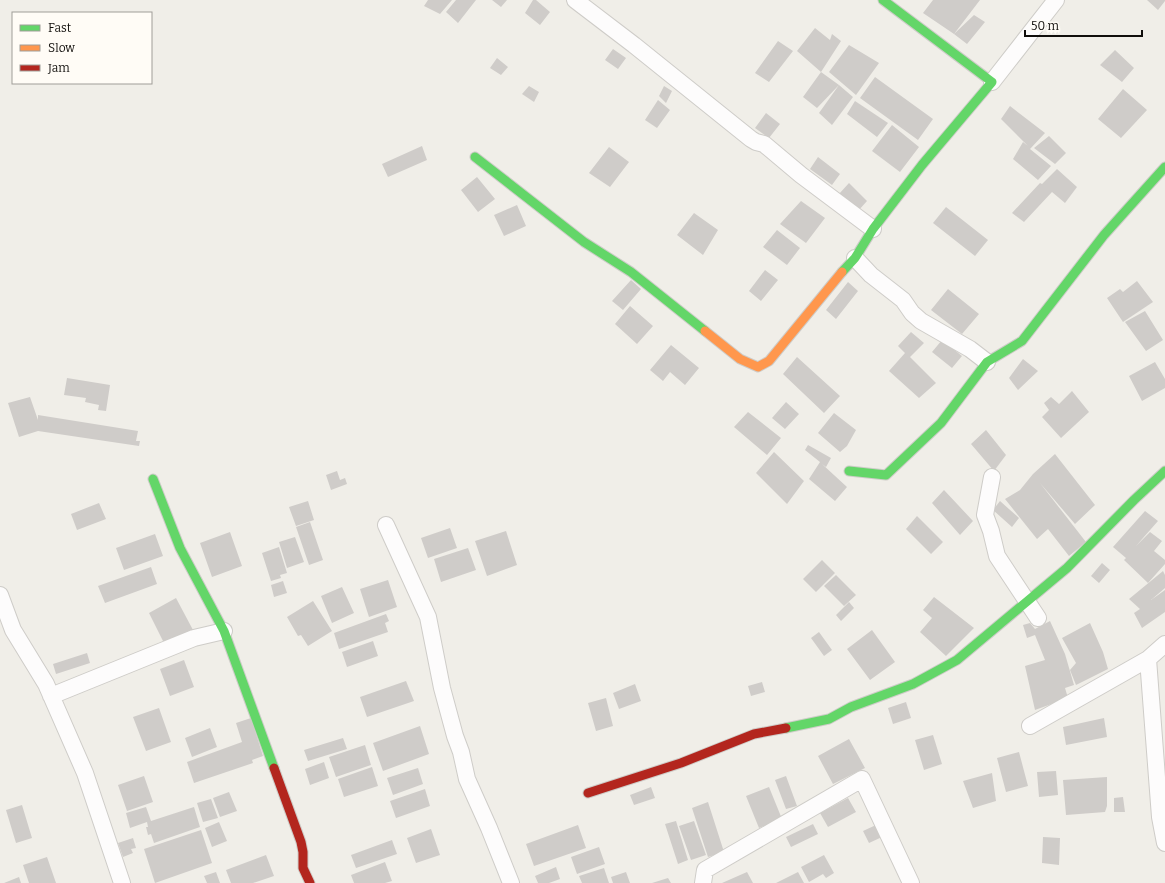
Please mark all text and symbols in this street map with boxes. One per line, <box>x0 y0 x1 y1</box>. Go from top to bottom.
legend <box>12 12 152 84</box>
scale bar <box>1025 12 1142 38</box>
text: 50 m <box>1031 19 1060 33</box>
text: Fast <box>48 21 72 35</box>
text: Slow <box>48 41 75 55</box>
text: Jam <box>47 61 70 75</box>

